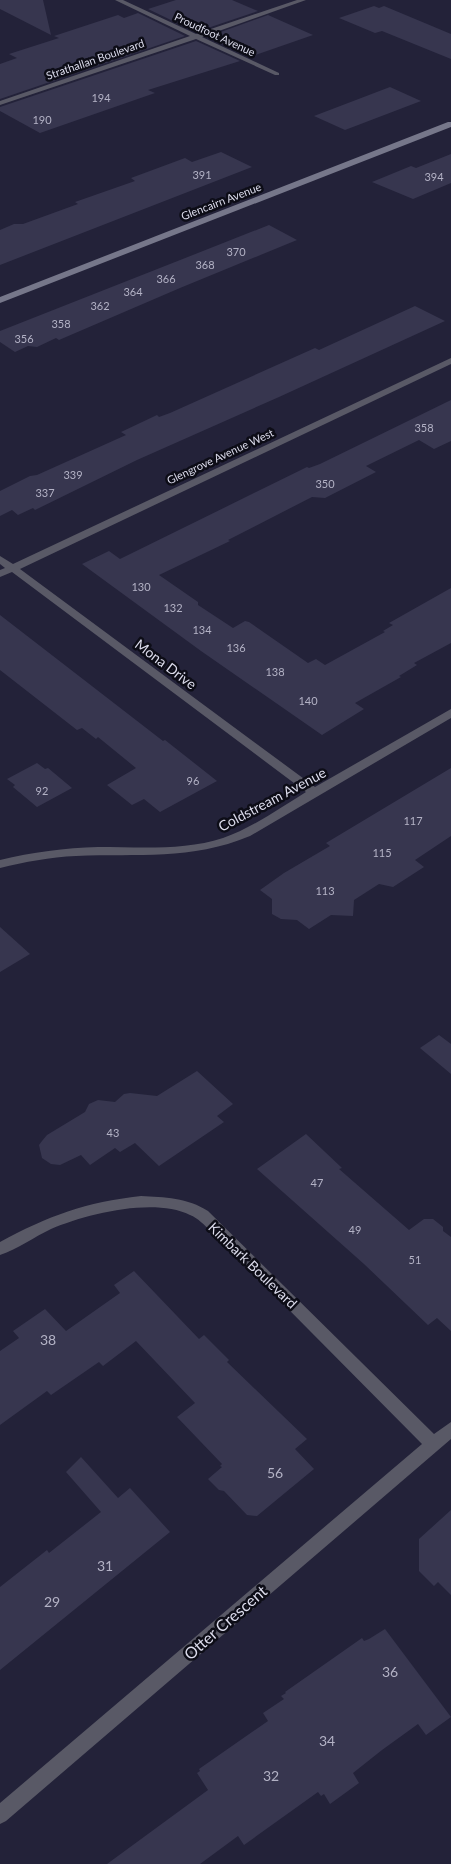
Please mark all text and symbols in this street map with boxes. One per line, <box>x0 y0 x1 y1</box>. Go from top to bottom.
street label: Proudfoot Avenue <box>173 10 258 58</box>
street label: Strathallan Boulevard <box>44 36 146 82</box>
house number: 194 <box>91 91 111 104</box>
house number: 190 <box>32 113 52 126</box>
house number: 391 <box>192 168 212 181</box>
house number: 394 <box>424 170 444 183</box>
street label: Glencairn Avenue <box>179 180 263 222</box>
house number: 370 <box>226 245 246 258</box>
house number: 368 <box>195 258 215 271</box>
house number: 366 <box>156 272 176 285</box>
house number: 364 <box>123 285 143 298</box>
house number: 362 <box>90 299 110 312</box>
house number: 358 <box>51 317 71 330</box>
house number: 356 <box>14 332 34 345</box>
house number: 358 <box>414 421 434 434</box>
street label: Glengrove Avenue West <box>165 426 275 486</box>
house number: 339 <box>63 468 83 481</box>
house number: 350 <box>315 477 335 490</box>
house number: 337 <box>35 486 55 499</box>
house number: 130 <box>131 580 151 593</box>
house number: 132 <box>163 601 183 614</box>
house number: 134 <box>192 623 212 636</box>
street label: Mona Drive <box>132 635 200 693</box>
house number: 136 <box>226 641 246 654</box>
house number: 138 <box>265 665 285 678</box>
house number: 140 <box>298 694 318 707</box>
street label: Coldstream Avenue <box>215 763 329 835</box>
house number: 96 <box>187 774 199 787</box>
house number: 92 <box>36 784 48 797</box>
house number: 117 <box>403 814 423 827</box>
house number: 115 <box>372 846 392 859</box>
house number: 113 <box>315 884 335 897</box>
house number: 43 <box>107 1126 119 1139</box>
house number: 47 <box>311 1176 323 1189</box>
street label: Kimbark Boulevard <box>205 1218 301 1312</box>
house number: 49 <box>349 1223 361 1236</box>
house number: 51 <box>409 1253 421 1266</box>
house number: 38 <box>40 1331 56 1348</box>
house number: 56 <box>267 1464 283 1481</box>
house number: 31 <box>97 1557 113 1574</box>
street label: Otter Crescent <box>180 1581 271 1663</box>
house number: 29 <box>44 1593 60 1610</box>
house number: 36 <box>382 1663 398 1680</box>
house number: 34 <box>319 1732 335 1749</box>
house number: 32 <box>263 1767 279 1784</box>

